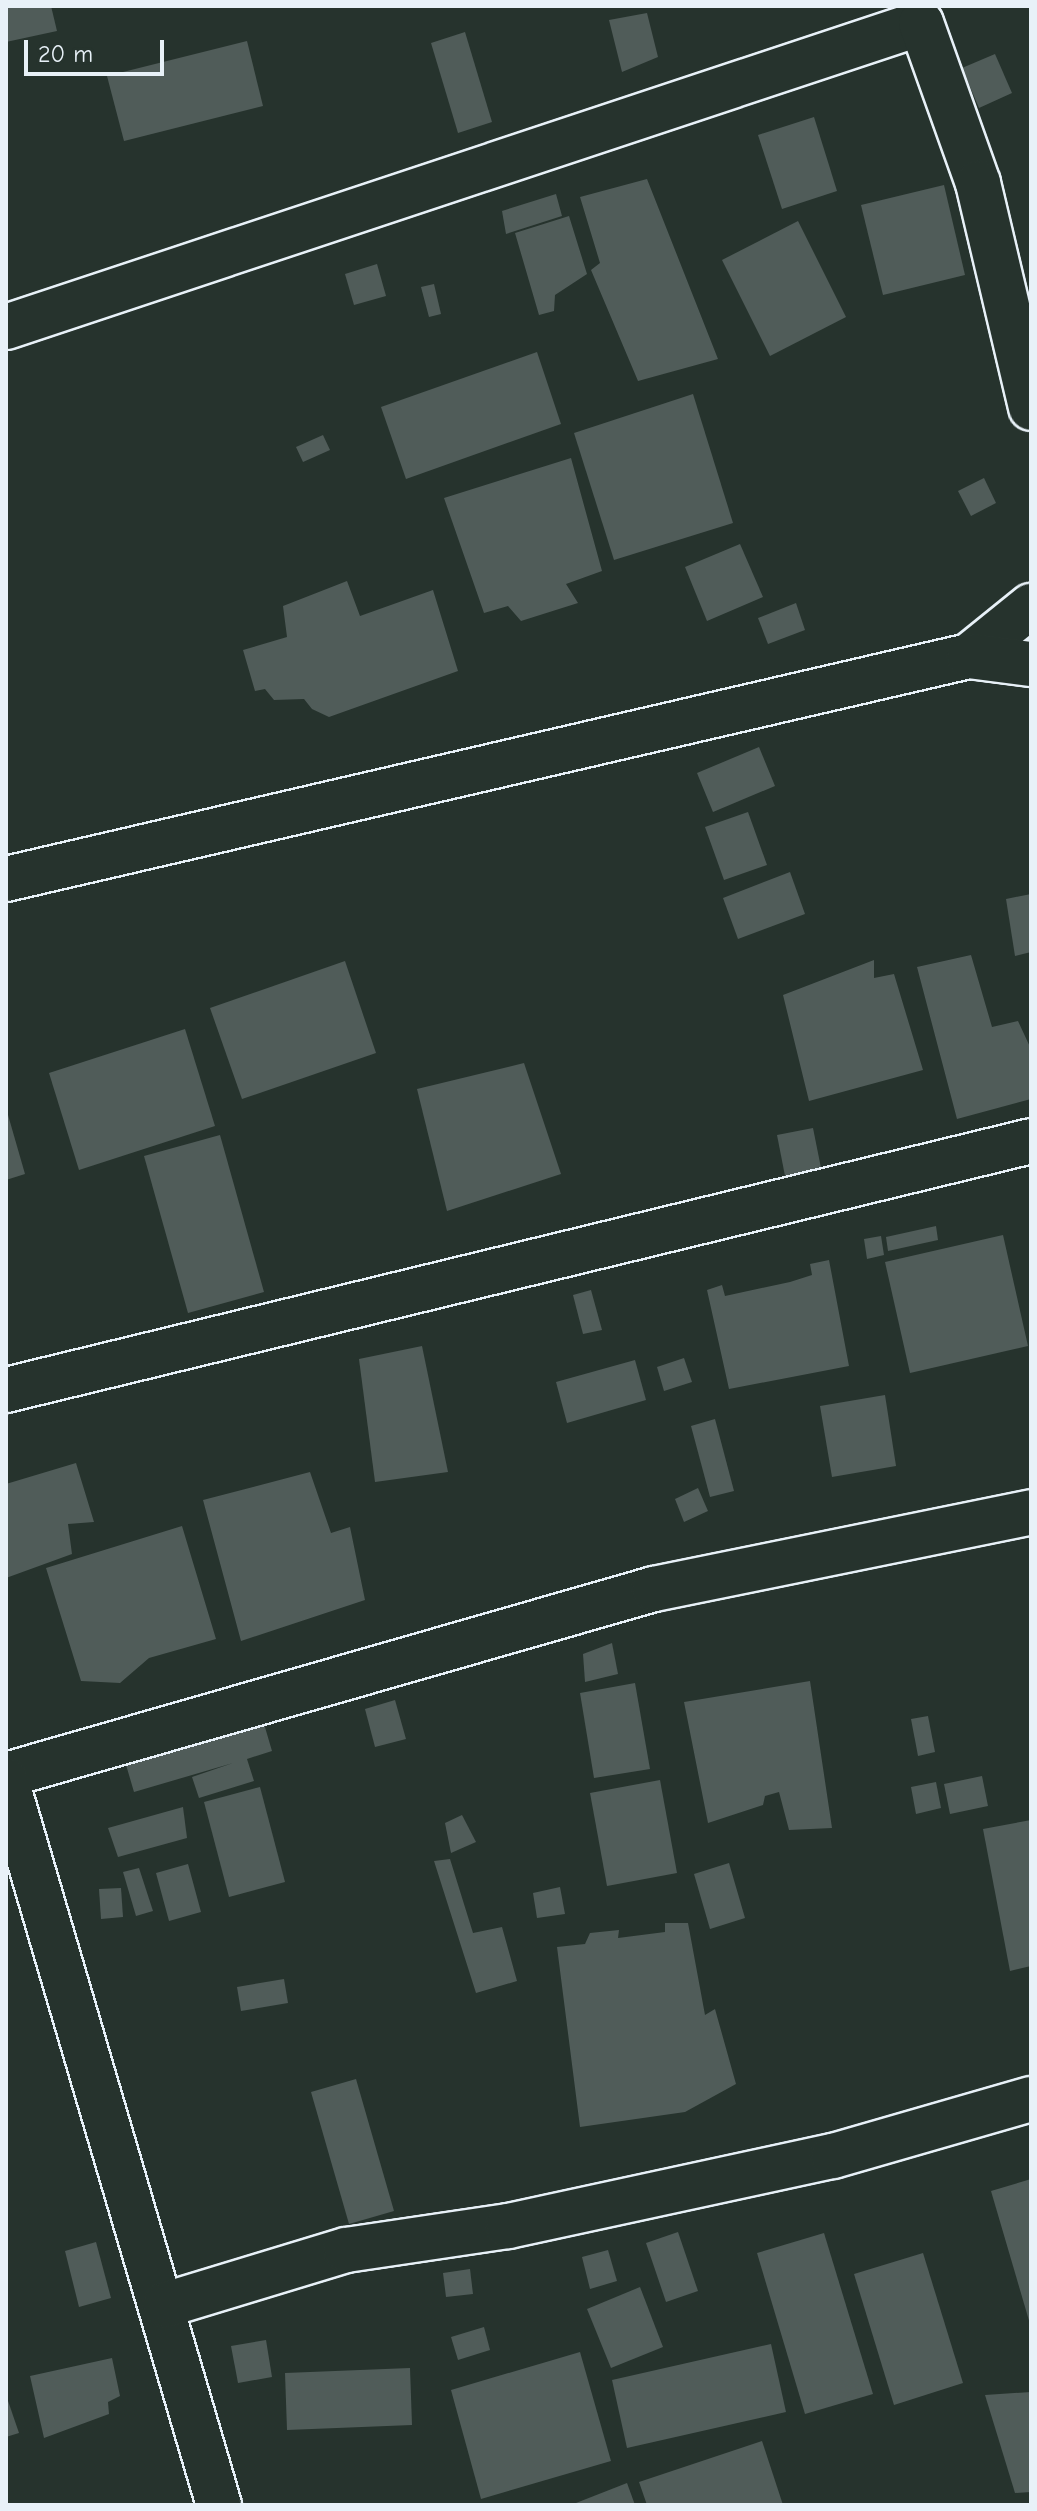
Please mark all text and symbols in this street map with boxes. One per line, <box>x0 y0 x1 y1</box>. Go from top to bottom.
scale bar <box>28 24 168 74</box>
text: 20 m <box>38 40 93 68</box>

